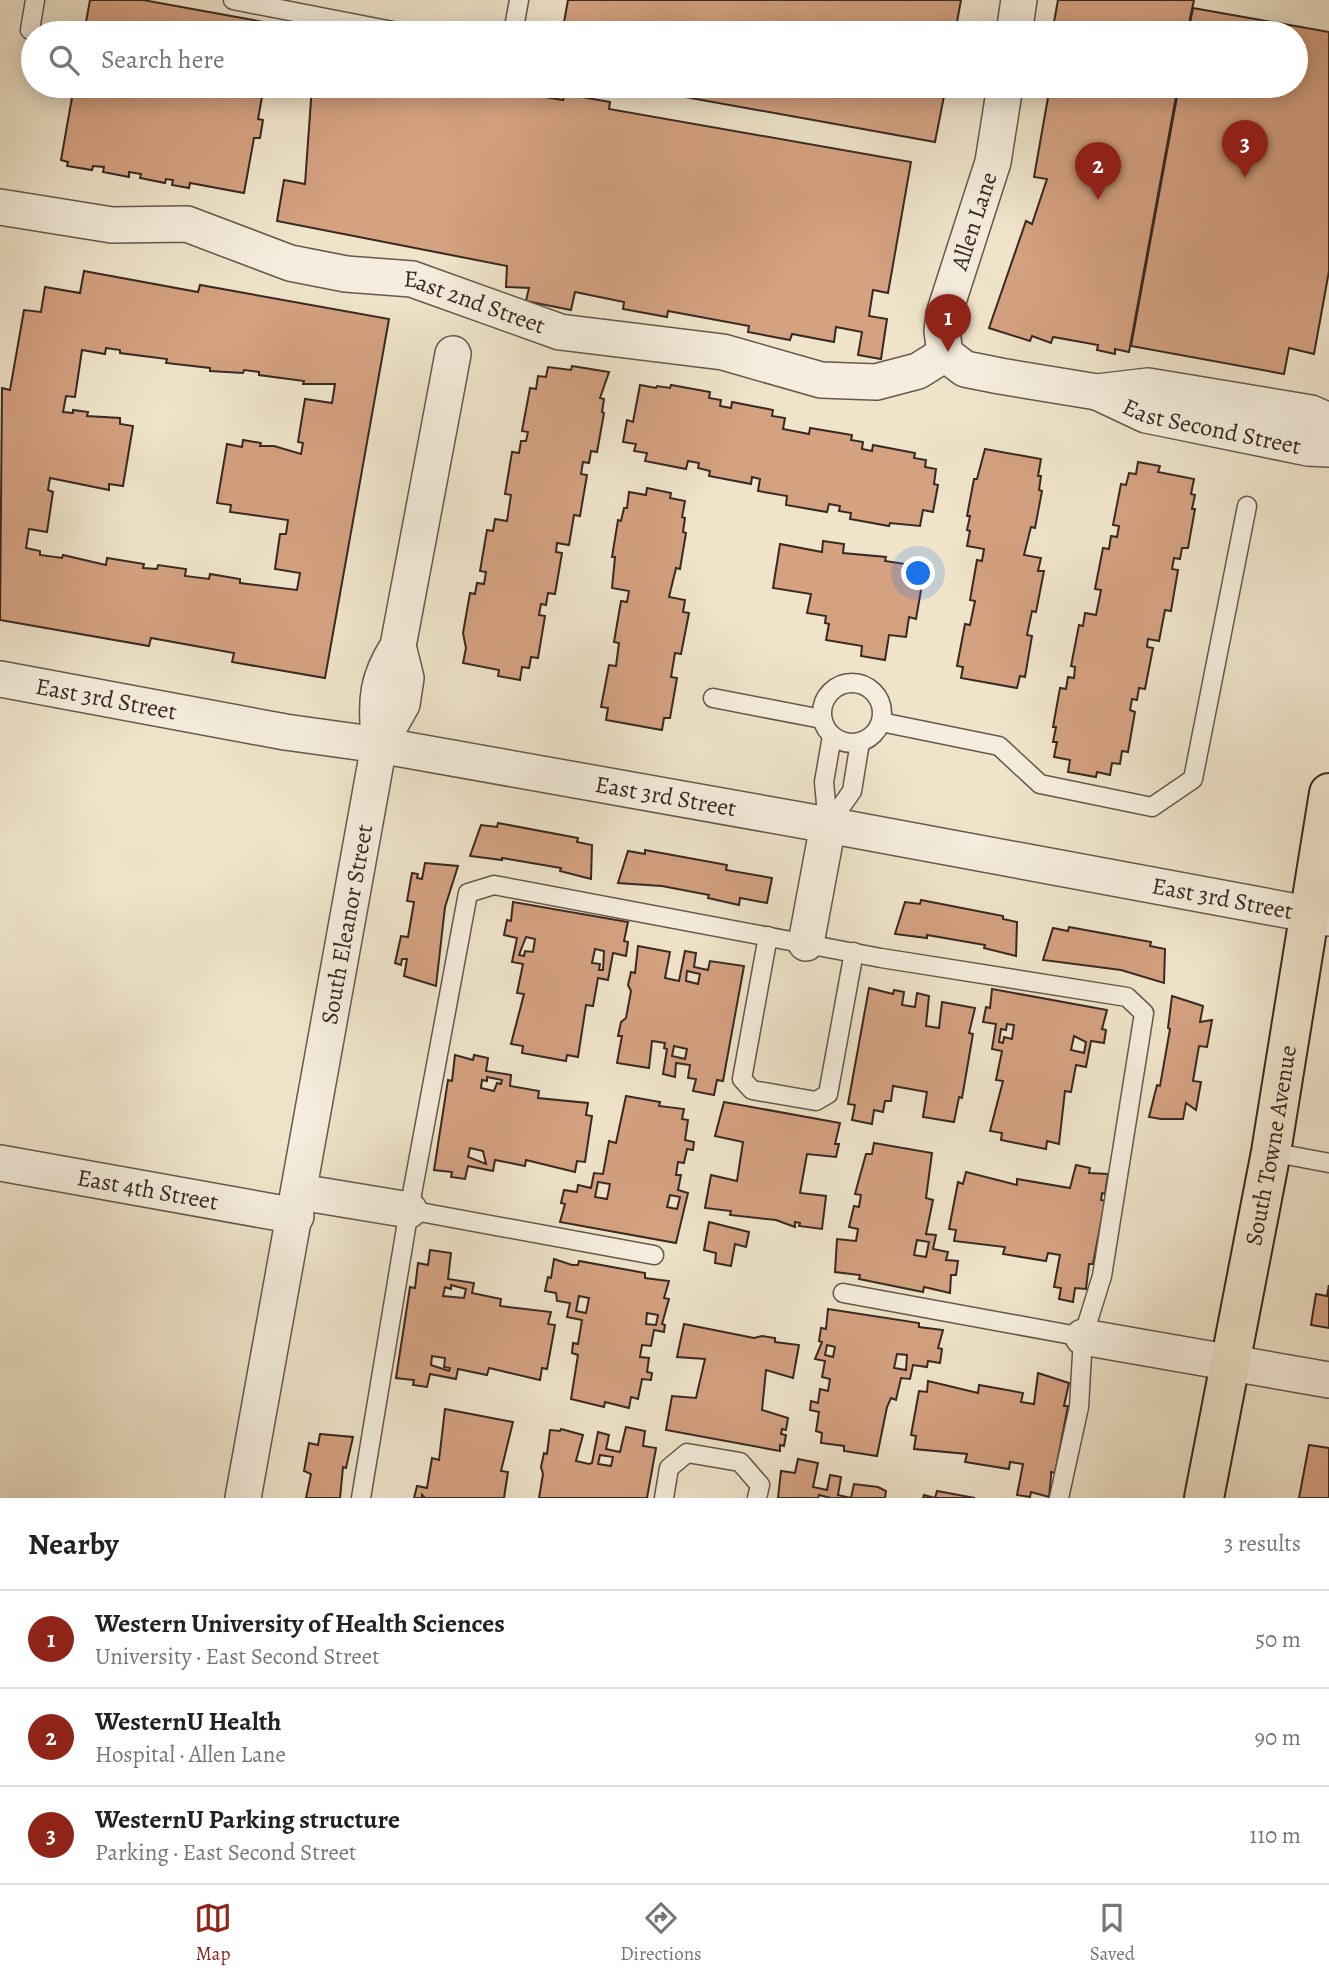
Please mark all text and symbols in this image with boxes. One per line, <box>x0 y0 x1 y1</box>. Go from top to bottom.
search box <box>21 21 1308 98</box>
icon: search <box>45 41 83 79</box>
text: Search here <box>101 42 225 77</box>
pin: 3 <box>1222 120 1268 178</box>
pin: 2 <box>1075 142 1121 200</box>
street label: Allen Lane <box>943 168 1005 275</box>
street label: East 2nd Street <box>403 262 550 341</box>
pin: 1 <box>925 294 971 352</box>
street label: East Second Street <box>1117 390 1304 462</box>
your location <box>901 556 935 590</box>
street label: East 3rd Street <box>33 670 179 728</box>
street label: East 3rd Street <box>593 768 739 824</box>
street label: South Eleanor Street <box>313 822 380 1027</box>
street label: East 3rd Street <box>1149 869 1296 927</box>
street label: South Towne Avenue <box>1237 1043 1304 1248</box>
street label: East 4th Street <box>75 1161 221 1218</box>
text: Nearby <box>28 1524 119 1564</box>
text: 3 results <box>1224 1528 1301 1559</box>
text: Western University of Health Sciences <box>95 1606 505 1641</box>
text: 1 <box>47 1624 55 1655</box>
text: 50 m <box>1255 1624 1301 1655</box>
text: University · East Second Street <box>95 1641 380 1672</box>
text: WesternU Health <box>95 1704 281 1739</box>
text: 2 <box>45 1722 57 1753</box>
text: 90 m <box>1255 1722 1301 1753</box>
text: Hospital · Allen Lane <box>95 1739 286 1770</box>
text: WesternU Parking structure <box>95 1802 400 1837</box>
text: 3 <box>46 1820 56 1851</box>
text: 110 m <box>1249 1820 1301 1851</box>
text: Parking · East Second Street <box>95 1837 357 1868</box>
tab: Map <box>194 1899 232 1967</box>
tab: Directions <box>620 1899 702 1967</box>
tab: Saved <box>1090 1899 1135 1967</box>

